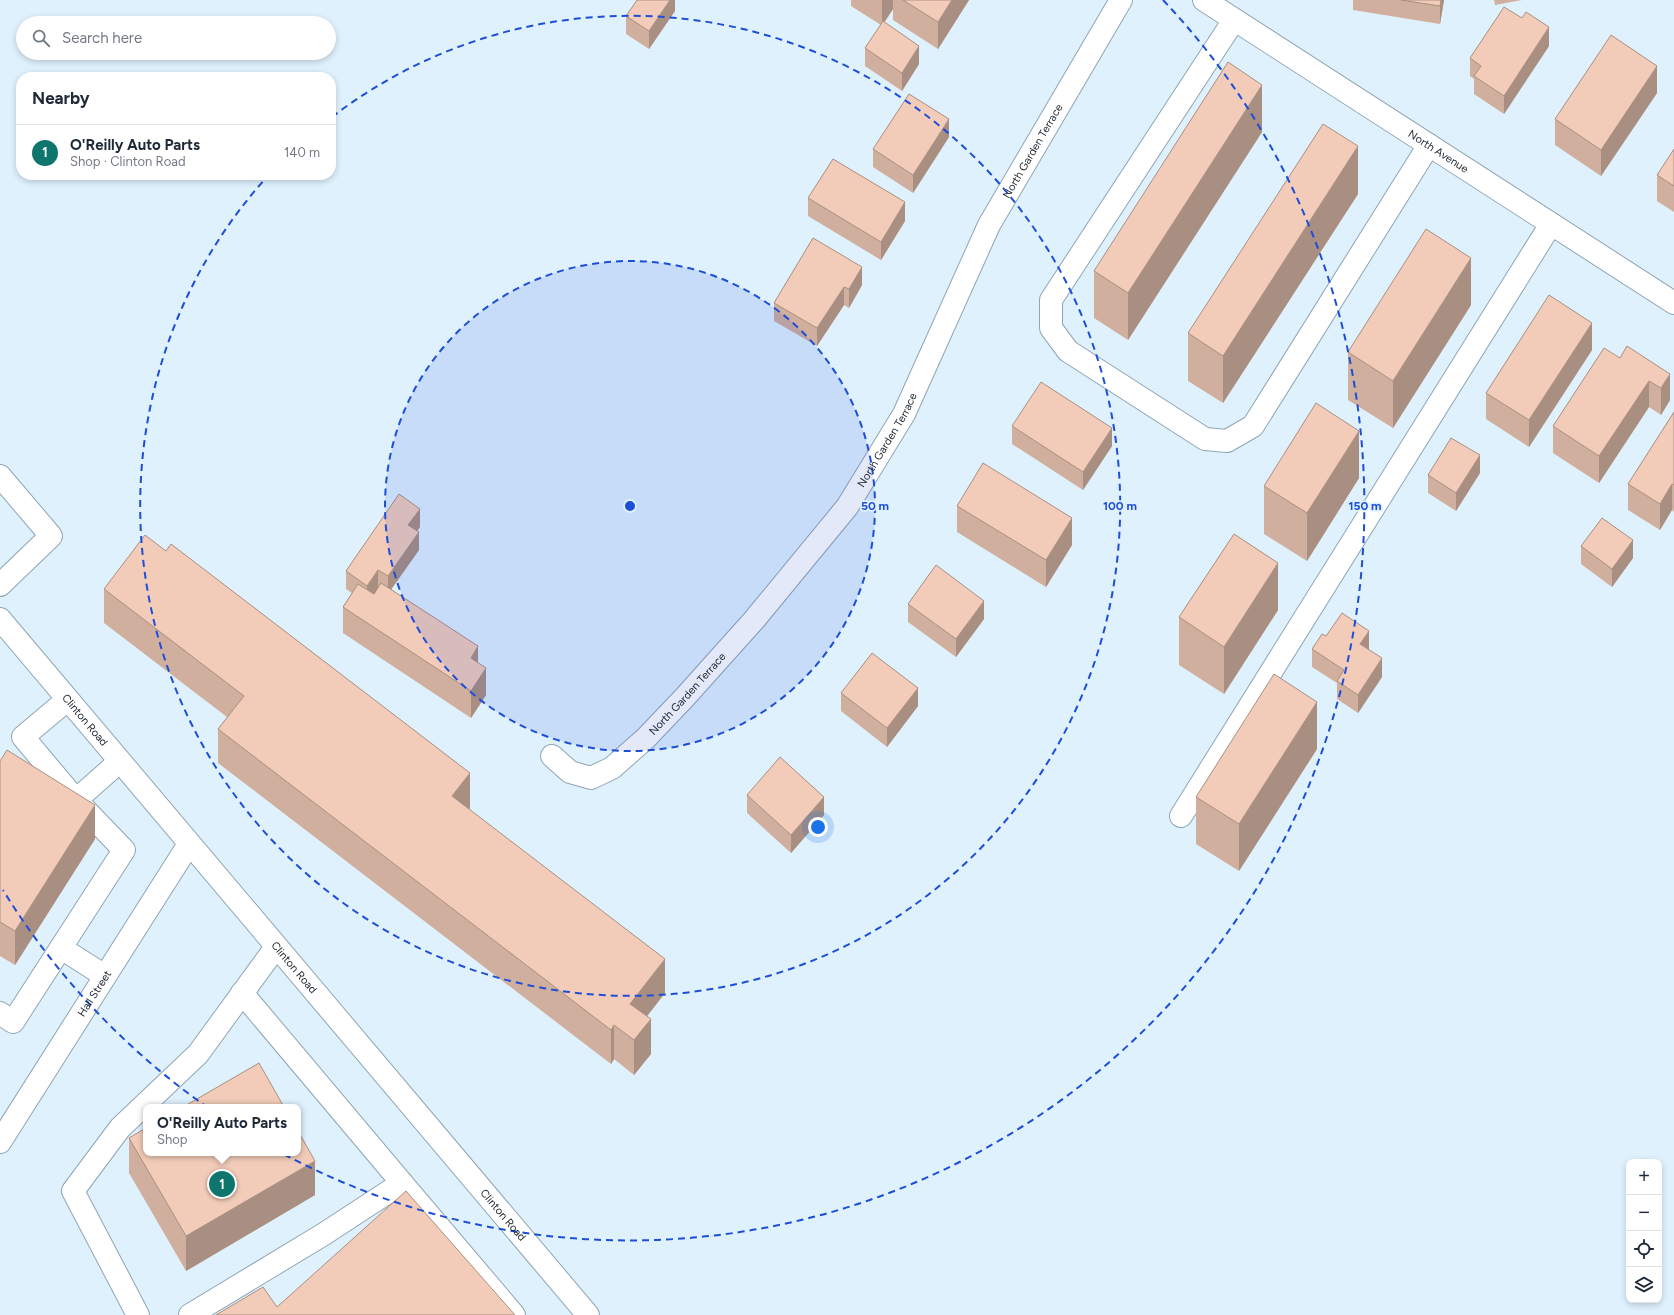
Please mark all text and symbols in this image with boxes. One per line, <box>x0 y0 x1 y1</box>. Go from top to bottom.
search box <box>16 16 336 60</box>
icon: search <box>30 27 52 49</box>
text: Search here <box>62 29 142 47</box>
text: Nearby <box>32 88 90 108</box>
street label: North Garden Terrace <box>1000 101 1065 200</box>
street label: North Avenue <box>1406 127 1471 175</box>
text: O'Reilly Auto Parts <box>70 136 200 154</box>
text: 1 <box>42 145 48 160</box>
text: 140 m <box>284 145 320 160</box>
text: Shop · Clinton Road <box>70 154 186 169</box>
street label: North Garden Terrace <box>854 391 919 489</box>
centre of rings <box>623 499 637 513</box>
text: 50 m <box>861 499 889 513</box>
text: 100 m <box>1103 499 1137 513</box>
text: 150 m <box>1348 499 1382 513</box>
street label: North Garden Terrace <box>646 650 728 737</box>
street label: Clinton Road <box>60 691 111 748</box>
your location <box>808 817 828 837</box>
street label: Clinton Road <box>269 939 320 996</box>
street label: Hall Street <box>75 968 114 1019</box>
popup <box>143 1104 301 1156</box>
text: O'Reilly Auto Parts <box>157 1114 287 1132</box>
text: Shop <box>157 1132 187 1147</box>
map controls <box>1626 1159 1662 1303</box>
button: + <box>1626 1159 1662 1195</box>
pin: 1 <box>209 1169 235 1199</box>
street label: Clinton Road <box>478 1186 529 1243</box>
button: − <box>1626 1195 1662 1231</box>
button: locate <box>1626 1231 1662 1267</box>
button: layers <box>1626 1267 1662 1303</box>

